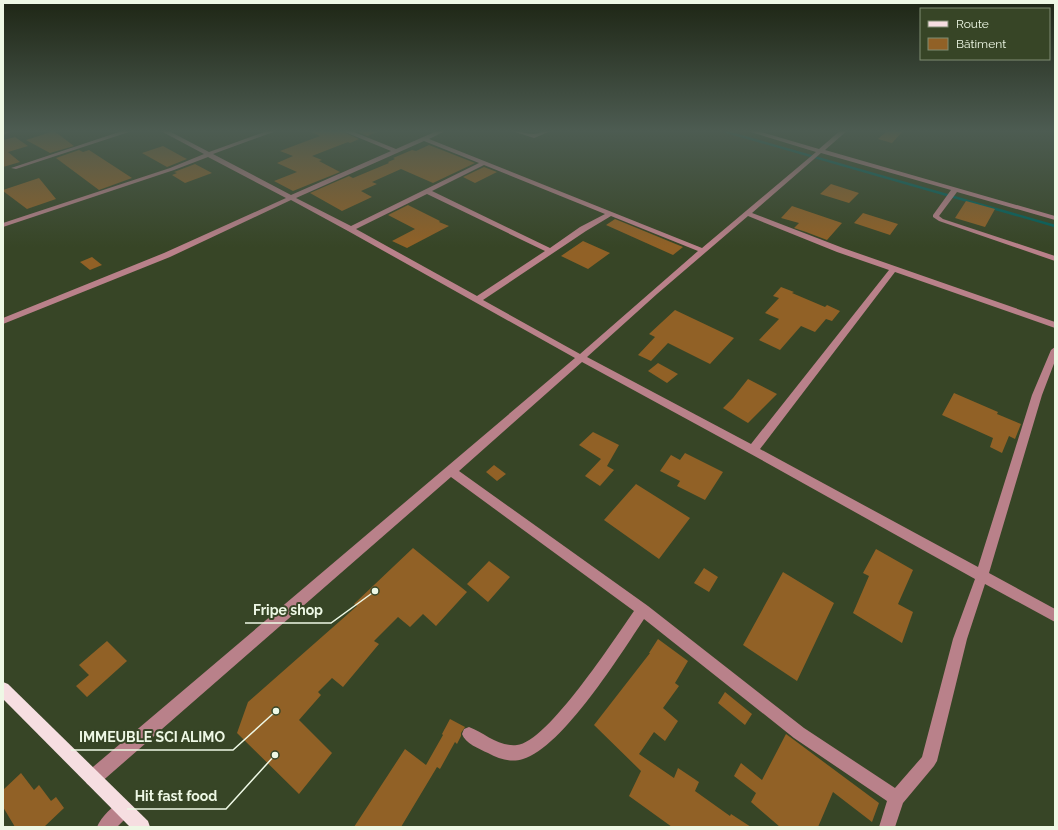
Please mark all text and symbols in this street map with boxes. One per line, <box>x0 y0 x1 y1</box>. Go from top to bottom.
legend <box>920 8 1050 60</box>
text: Route <box>956 17 989 31</box>
text: Bâtiment <box>956 37 1006 51</box>
callout: Fripe shop <box>245 597 331 623</box>
text: Fripe shop <box>253 602 323 618</box>
callout: IMMEUBLE SCI ALIMO <box>71 724 233 750</box>
text: IMMEUBLE SCI ALIMO <box>79 729 225 745</box>
callout: Hit fast food <box>127 783 226 809</box>
text: Hit fast food <box>135 788 217 804</box>

